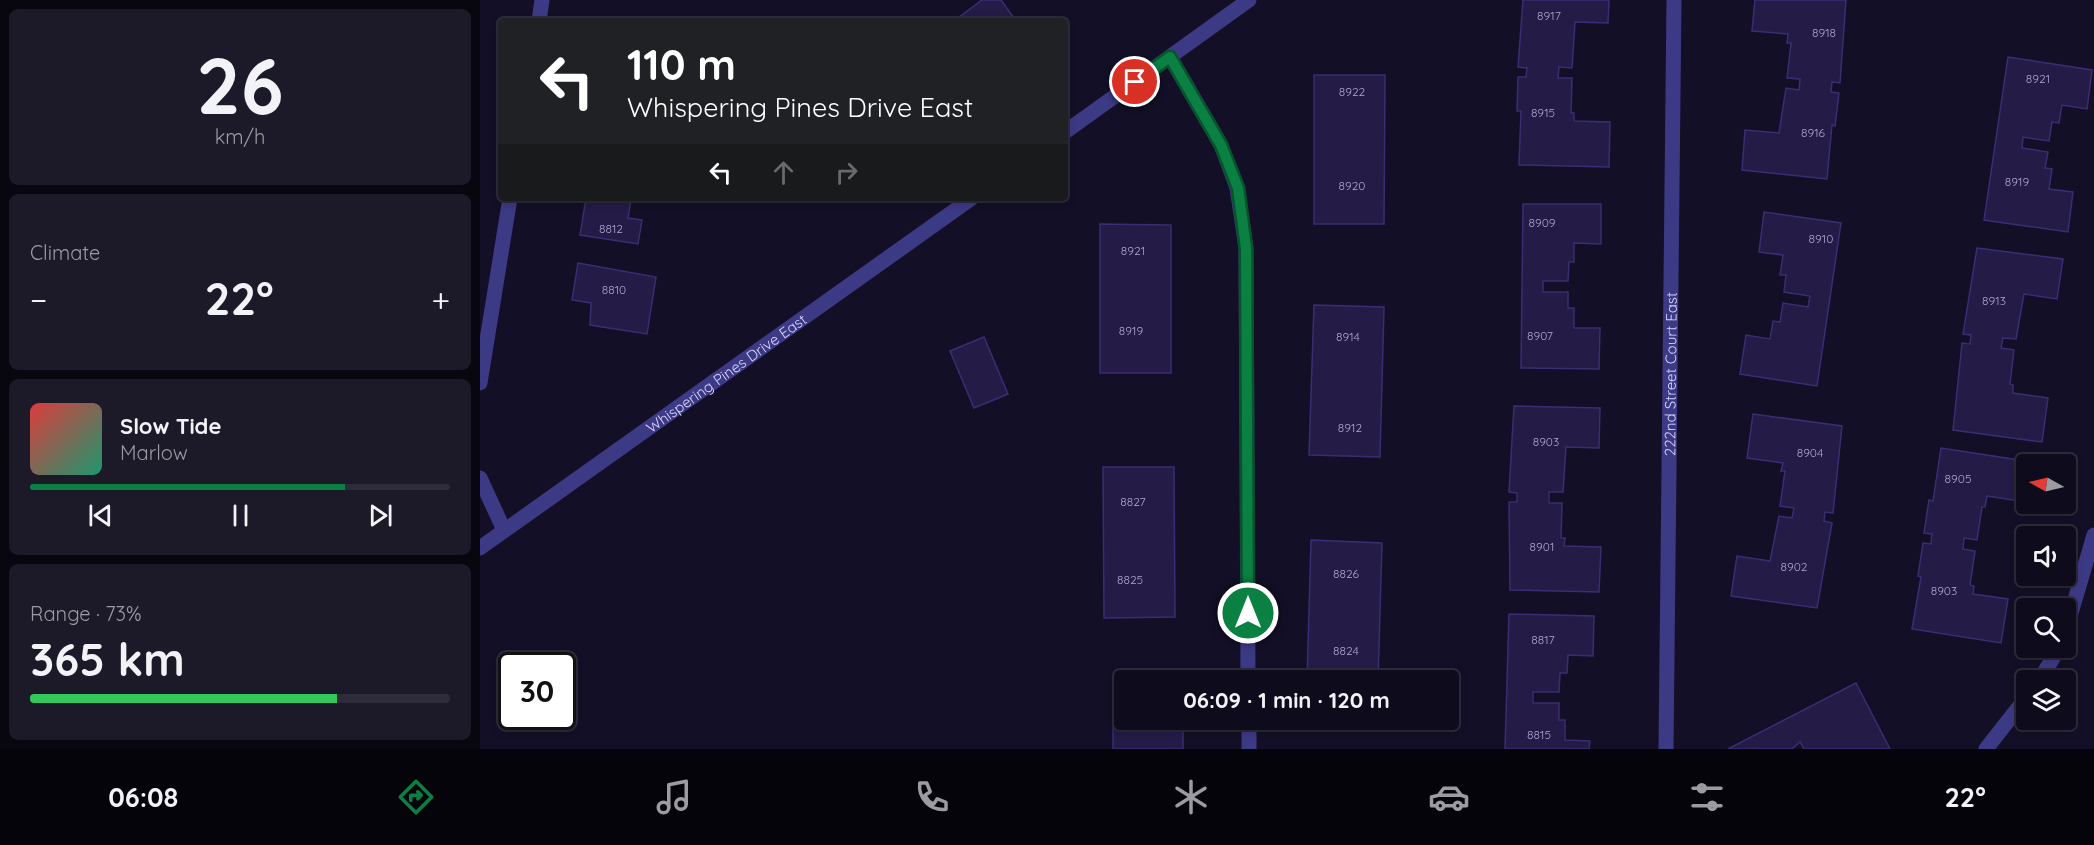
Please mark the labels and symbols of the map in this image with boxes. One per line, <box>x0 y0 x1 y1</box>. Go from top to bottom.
house number: 8917 <box>1537 8 1561 23</box>
house number: 8918 <box>1812 25 1836 40</box>
pin <box>1109 56 1160 107</box>
house number: 8921 <box>2026 71 2050 86</box>
house number: 8922 <box>1339 84 1366 99</box>
house number: 8915 <box>1531 105 1555 120</box>
house number: 8916 <box>1801 125 1826 140</box>
house number: 8919 <box>2005 174 2030 189</box>
house number: 8920 <box>1339 178 1365 193</box>
house number: 8909 <box>1528 215 1556 230</box>
house number: 8812 <box>599 221 623 236</box>
house number: 8910 <box>1809 231 1833 246</box>
house number: 8921 <box>1121 243 1145 258</box>
house number: 8810 <box>602 282 626 297</box>
street label: 222nd Street Court East <box>1660 292 1680 456</box>
house number: 8913 <box>1982 293 2006 308</box>
street label: Whispering Pines Drive East <box>642 309 810 436</box>
house number: 8919 <box>1119 323 1144 338</box>
house number: 8907 <box>1527 328 1553 343</box>
house number: 8914 <box>1336 329 1360 344</box>
house number: 8912 <box>1338 420 1363 435</box>
house number: 8903 <box>1533 434 1559 449</box>
house number: 8904 <box>1797 445 1823 460</box>
north arrow <box>2016 454 2076 514</box>
house number: 8905 <box>1945 471 1971 486</box>
house number: 8827 <box>1120 494 1146 509</box>
house number: 8901 <box>1530 539 1554 554</box>
house number: 8902 <box>1781 559 1808 574</box>
house number: 8826 <box>1333 566 1360 581</box>
house number: 8825 <box>1117 572 1143 587</box>
position arrow <box>1216 581 1280 645</box>
house number: 8903 <box>1931 583 1957 598</box>
house number: 8817 <box>1531 632 1555 647</box>
house number: 8824 <box>1333 643 1359 658</box>
speed limit sign: 30 <box>498 652 576 730</box>
house number: 8815 <box>1527 727 1551 742</box>

